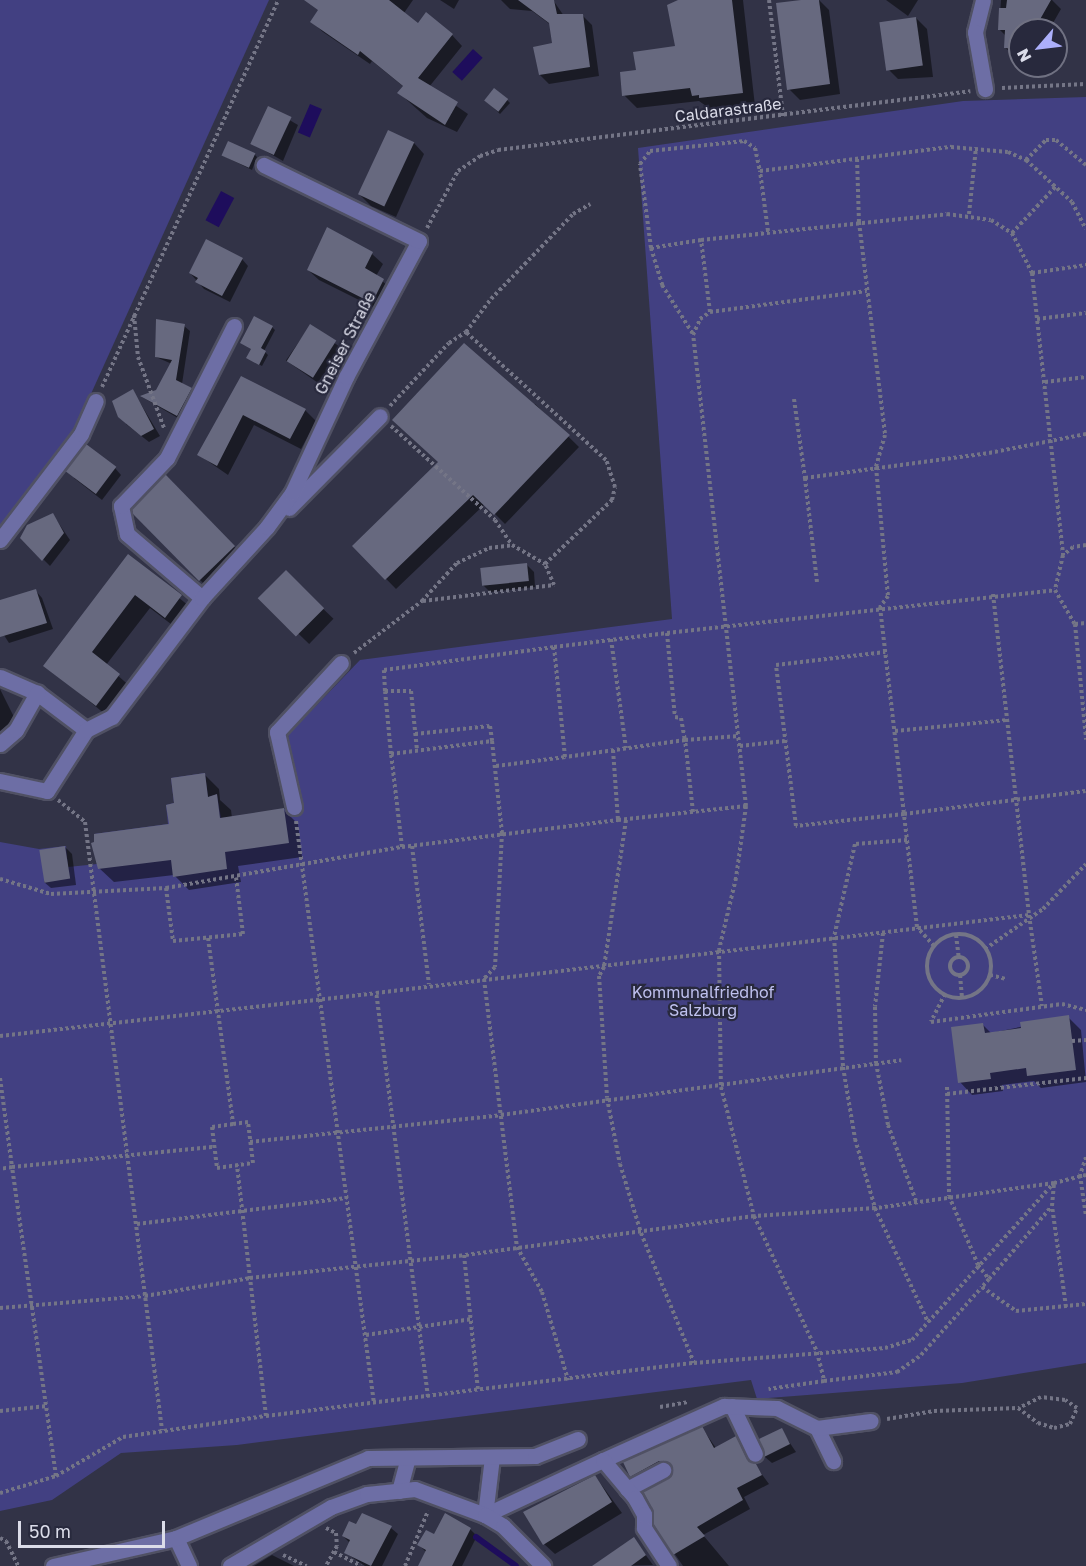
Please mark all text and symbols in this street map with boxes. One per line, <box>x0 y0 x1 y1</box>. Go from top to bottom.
north arrow <box>1008 18 1068 78</box>
text: N <box>1012 45 1036 66</box>
street label: Caldarastraße <box>674 94 782 126</box>
street label: Gneiser Straße <box>311 288 379 398</box>
park label: Kommunalfriedhof Salzburg <box>632 982 774 1020</box>
scale bar <box>21 1509 168 1547</box>
text: 50 m <box>29 1520 71 1542</box>

